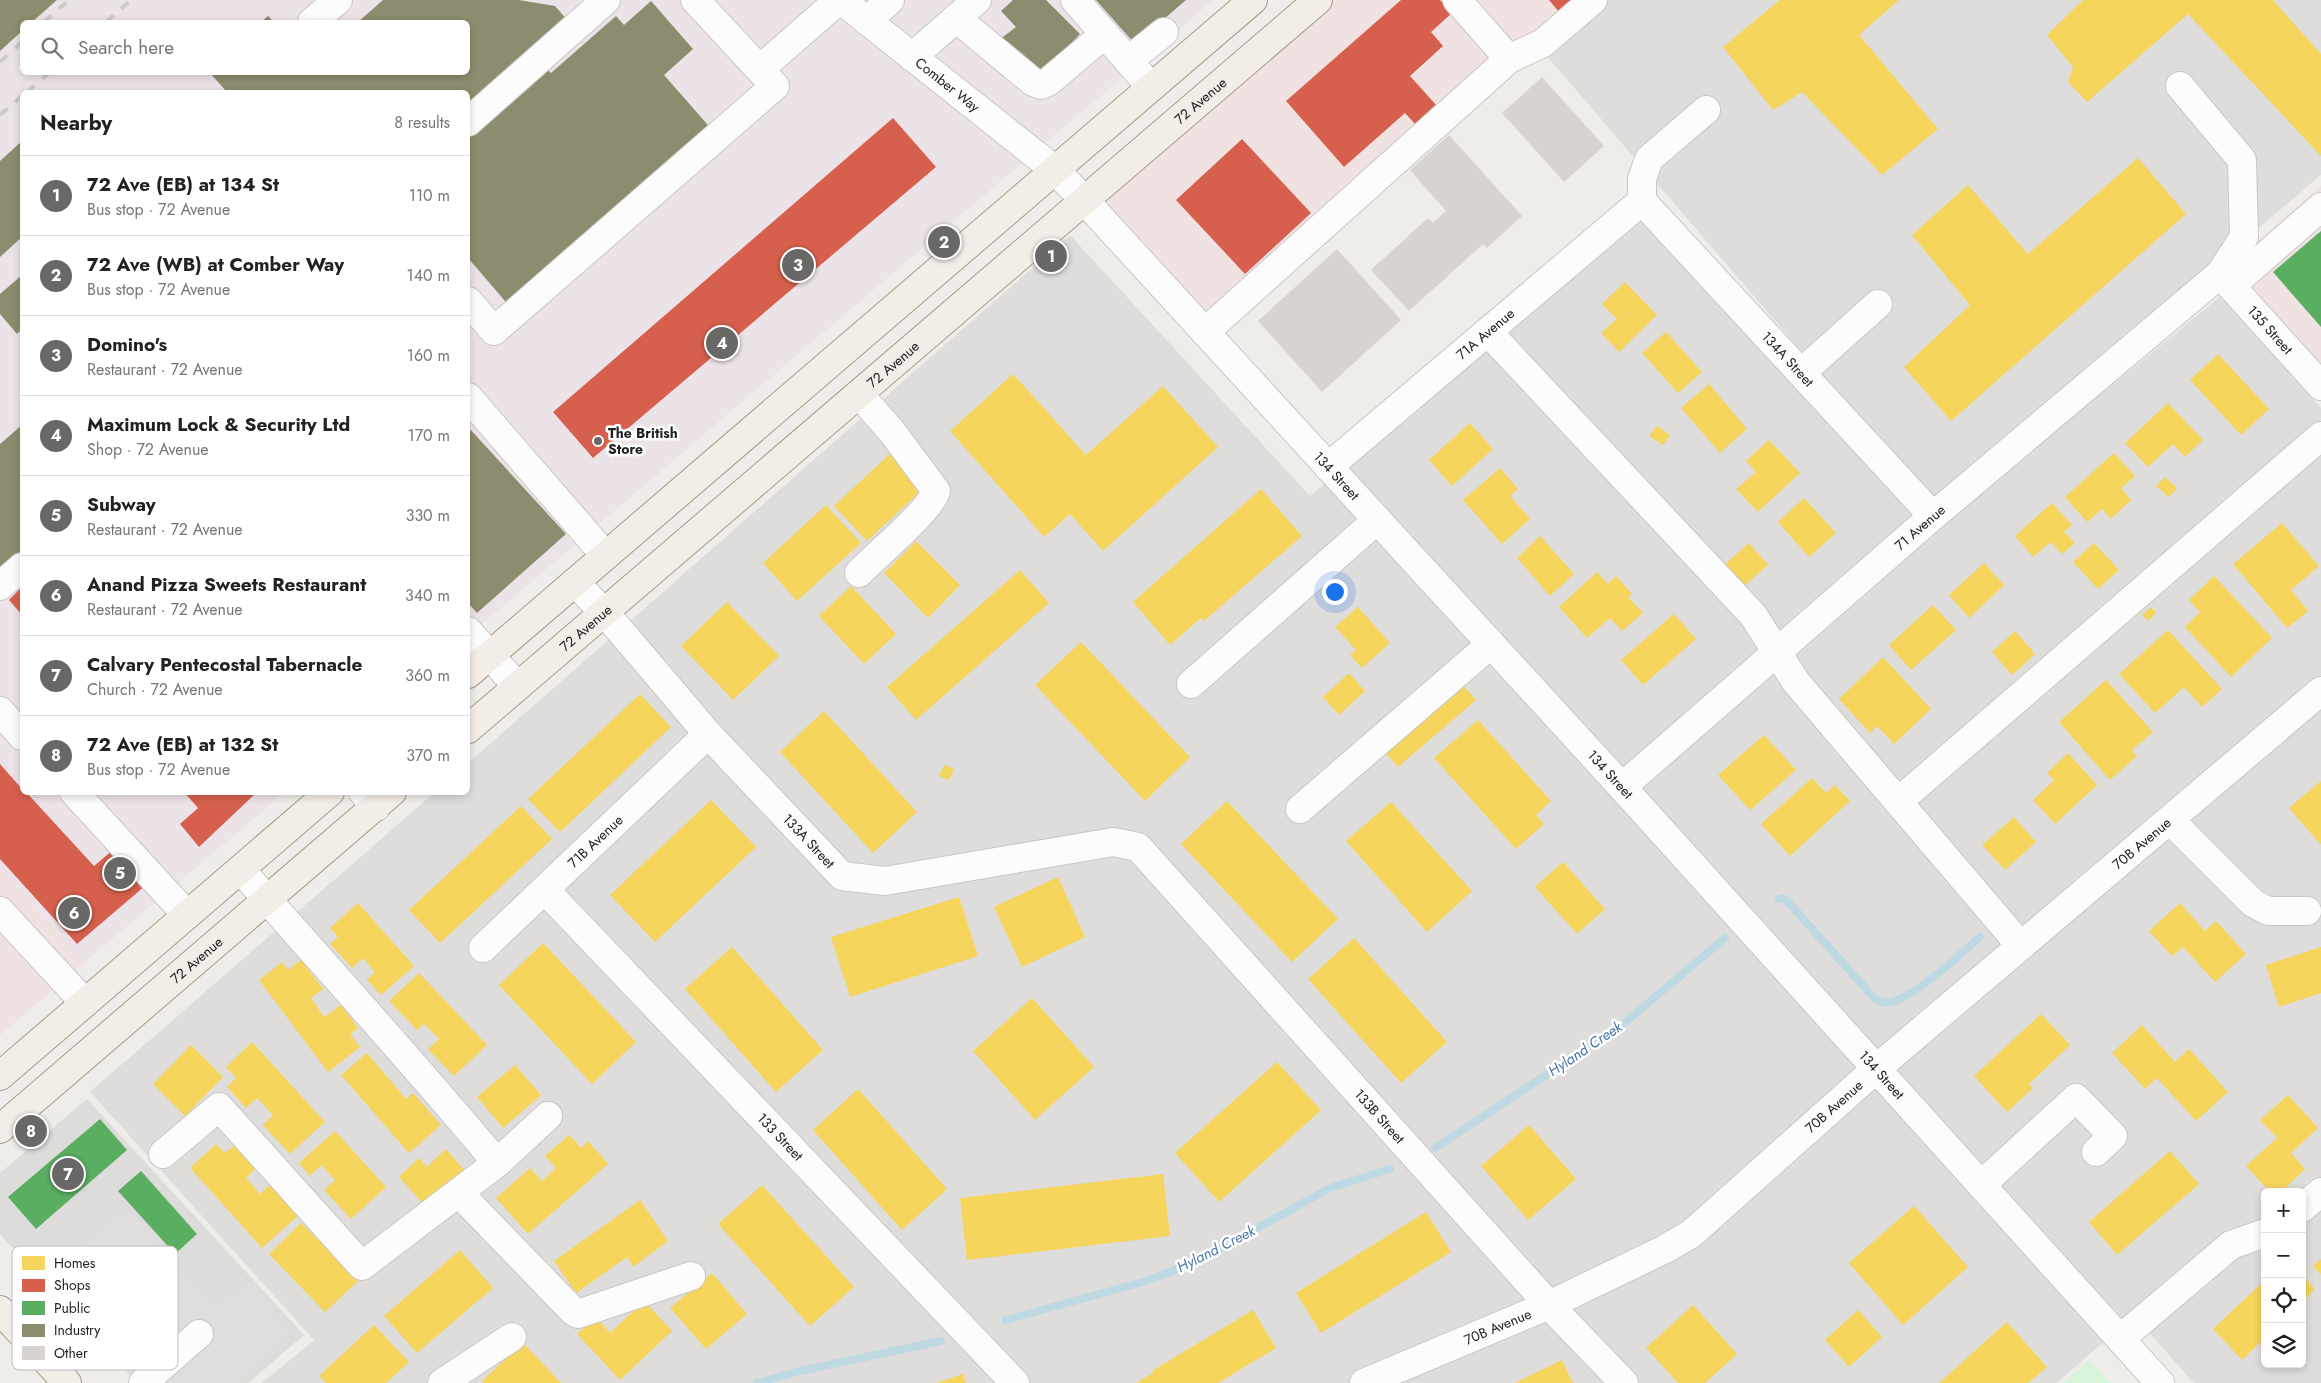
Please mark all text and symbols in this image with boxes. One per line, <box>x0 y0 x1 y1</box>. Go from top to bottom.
search box <box>20 20 470 75</box>
icon: search <box>38 34 66 62</box>
text: Search here <box>78 34 174 61</box>
street label: Comber Way <box>911 53 985 117</box>
street label: 72 Avenue <box>1170 73 1231 129</box>
text: Nearby <box>40 108 112 138</box>
text: 8 results <box>394 111 450 134</box>
text: 72 Ave (EB) at 134 St <box>87 171 279 198</box>
text: 1 <box>52 184 60 207</box>
text: 110 m <box>409 184 450 207</box>
text: Bus stop · 72 Avenue <box>87 198 230 221</box>
pin: 2 <box>928 223 960 261</box>
pin: 1 <box>1035 237 1067 275</box>
pin: 3 <box>782 246 814 284</box>
text: 72 Ave (WB) at Comber Way <box>87 251 344 278</box>
text: 2 <box>51 264 61 287</box>
text: 140 m <box>407 264 450 287</box>
text: Bus stop · 72 Avenue <box>87 278 230 301</box>
street label: 135 Street <box>2243 301 2298 359</box>
street label: 71A Avenue <box>1452 303 1519 364</box>
pin: 4 <box>706 324 738 362</box>
street label: 134A Street <box>1757 327 1819 392</box>
text: Domino's <box>87 331 167 358</box>
street label: 72 Avenue <box>863 336 924 393</box>
text: 3 <box>51 344 61 367</box>
text: 160 m <box>407 344 450 367</box>
text: Restaurant · 72 Avenue <box>87 358 243 381</box>
text: Maximum Lock & Security Ltd <box>87 411 350 438</box>
place label: The British Store <box>608 423 678 459</box>
text: 4 <box>50 424 62 447</box>
text: 170 m <box>408 424 450 447</box>
marker: The British Store <box>592 435 604 447</box>
text: Shop · 72 Avenue <box>87 438 209 461</box>
street label: 134 Street <box>1309 447 1365 505</box>
text: Subway <box>87 491 156 518</box>
street label: 71 Avenue <box>1890 500 1950 555</box>
text: 5 <box>51 504 61 527</box>
text: 330 m <box>406 504 450 527</box>
text: Restaurant · 72 Avenue <box>87 518 243 541</box>
text: Anand Pizza Sweets Restaurant <box>87 571 366 598</box>
your location <box>1322 579 1348 605</box>
text: 6 <box>51 584 61 607</box>
text: 340 m <box>405 584 450 607</box>
text: Restaurant · 72 Avenue <box>87 598 243 621</box>
street label: 72 Avenue <box>555 600 616 656</box>
text: Calvary Pentecostal Tabernacle <box>87 651 362 678</box>
text: 7 <box>51 664 61 687</box>
text: 360 m <box>405 664 450 687</box>
text: Church · 72 Avenue <box>87 678 223 701</box>
text: 72 Ave (EB) at 132 St <box>87 731 278 758</box>
text: 8 <box>51 744 61 767</box>
text: 370 m <box>406 744 450 767</box>
street label: 134 Street <box>1583 745 1638 804</box>
text: Bus stop · 72 Avenue <box>87 758 230 781</box>
street label: 133A Street <box>778 809 840 873</box>
street label: 71B Avenue <box>563 810 627 872</box>
street label: 70B Avenue <box>2108 813 2175 874</box>
pin: 5 <box>104 854 136 892</box>
pin: 6 <box>58 894 90 932</box>
street label: 72 Avenue <box>166 932 227 988</box>
water label: Hyland Creek <box>1544 1016 1627 1082</box>
street label: 134 Street <box>1854 1046 1910 1104</box>
street label: 70B Avenue <box>1801 1075 1867 1138</box>
street label: 133B Street <box>1350 1085 1410 1148</box>
street label: 133 Street <box>753 1108 808 1166</box>
pin: 8 <box>15 1112 47 1150</box>
pin: 7 <box>52 1155 84 1193</box>
map controls <box>2261 1188 2306 1368</box>
button: + <box>2261 1188 2306 1233</box>
water label: Hyland Creek <box>1173 1220 1259 1278</box>
button: − <box>2261 1233 2306 1278</box>
legend <box>12 1246 178 1370</box>
text: Homes <box>54 1253 96 1273</box>
text: Shops <box>54 1275 91 1295</box>
button: locate <box>2261 1278 2306 1323</box>
text: Public <box>54 1298 90 1318</box>
street label: 70B Avenue <box>1461 1304 1534 1350</box>
text: Industry <box>54 1320 101 1340</box>
button: layers <box>2261 1323 2306 1368</box>
text: Other <box>54 1343 88 1363</box>

